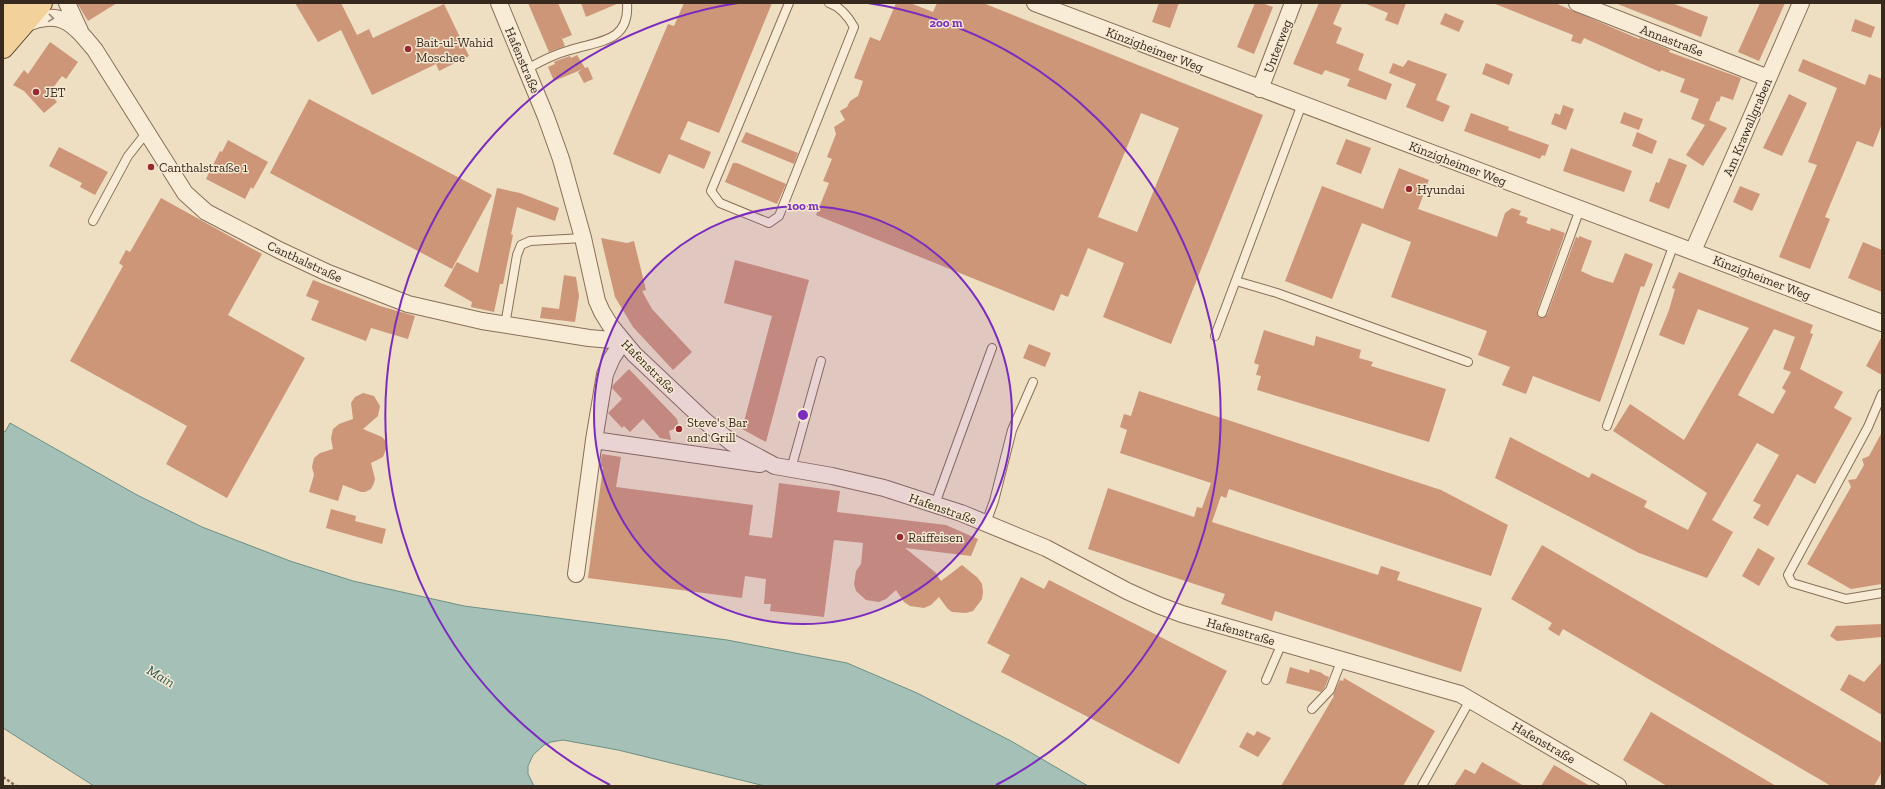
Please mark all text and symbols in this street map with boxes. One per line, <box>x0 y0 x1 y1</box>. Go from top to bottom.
one-way arrow <box>48 13 54 22</box>
text: 200 m <box>929 16 963 30</box>
street label: Unterweg <box>1260 17 1294 75</box>
street label: Annastraße <box>1638 22 1706 59</box>
street label: Kinzigheimer Weg <box>1104 24 1206 75</box>
street label: Hafenstraße <box>502 25 543 96</box>
place label: Bait-ul-Wahid Moschee <box>416 35 493 65</box>
marker: Bait-ul-Wahid Moschee <box>403 44 413 54</box>
street label: Am Krawallgraben <box>1720 75 1775 178</box>
place label: JET <box>44 85 66 100</box>
marker: JET <box>31 87 41 97</box>
street label: Kinzigheimer Weg <box>1407 138 1509 189</box>
place label: Canthalstraße 1 <box>159 160 248 175</box>
marker: Canthalstraße 1 <box>146 162 156 172</box>
place label: Hyundai <box>1417 182 1465 197</box>
marker: Hyundai <box>1404 184 1414 194</box>
text: 100 m <box>787 199 819 213</box>
street label: Canthalstraße <box>265 238 345 285</box>
street label: Kinzigheimer Weg <box>1711 252 1813 303</box>
street label: Hafenstraße <box>618 336 679 397</box>
centre of rings <box>796 408 810 422</box>
place label: Steve's Bar and Grill <box>687 415 748 445</box>
marker: Steve's Bar and Grill <box>674 424 684 434</box>
street label: Hafenstraße <box>907 490 979 527</box>
place label: Raiffeisen <box>908 530 963 545</box>
marker: Raiffeisen <box>895 532 905 542</box>
street label: Hafenstraße <box>1205 615 1277 648</box>
water label: Main <box>144 662 178 691</box>
street label: Hafenstraße <box>1510 718 1578 767</box>

